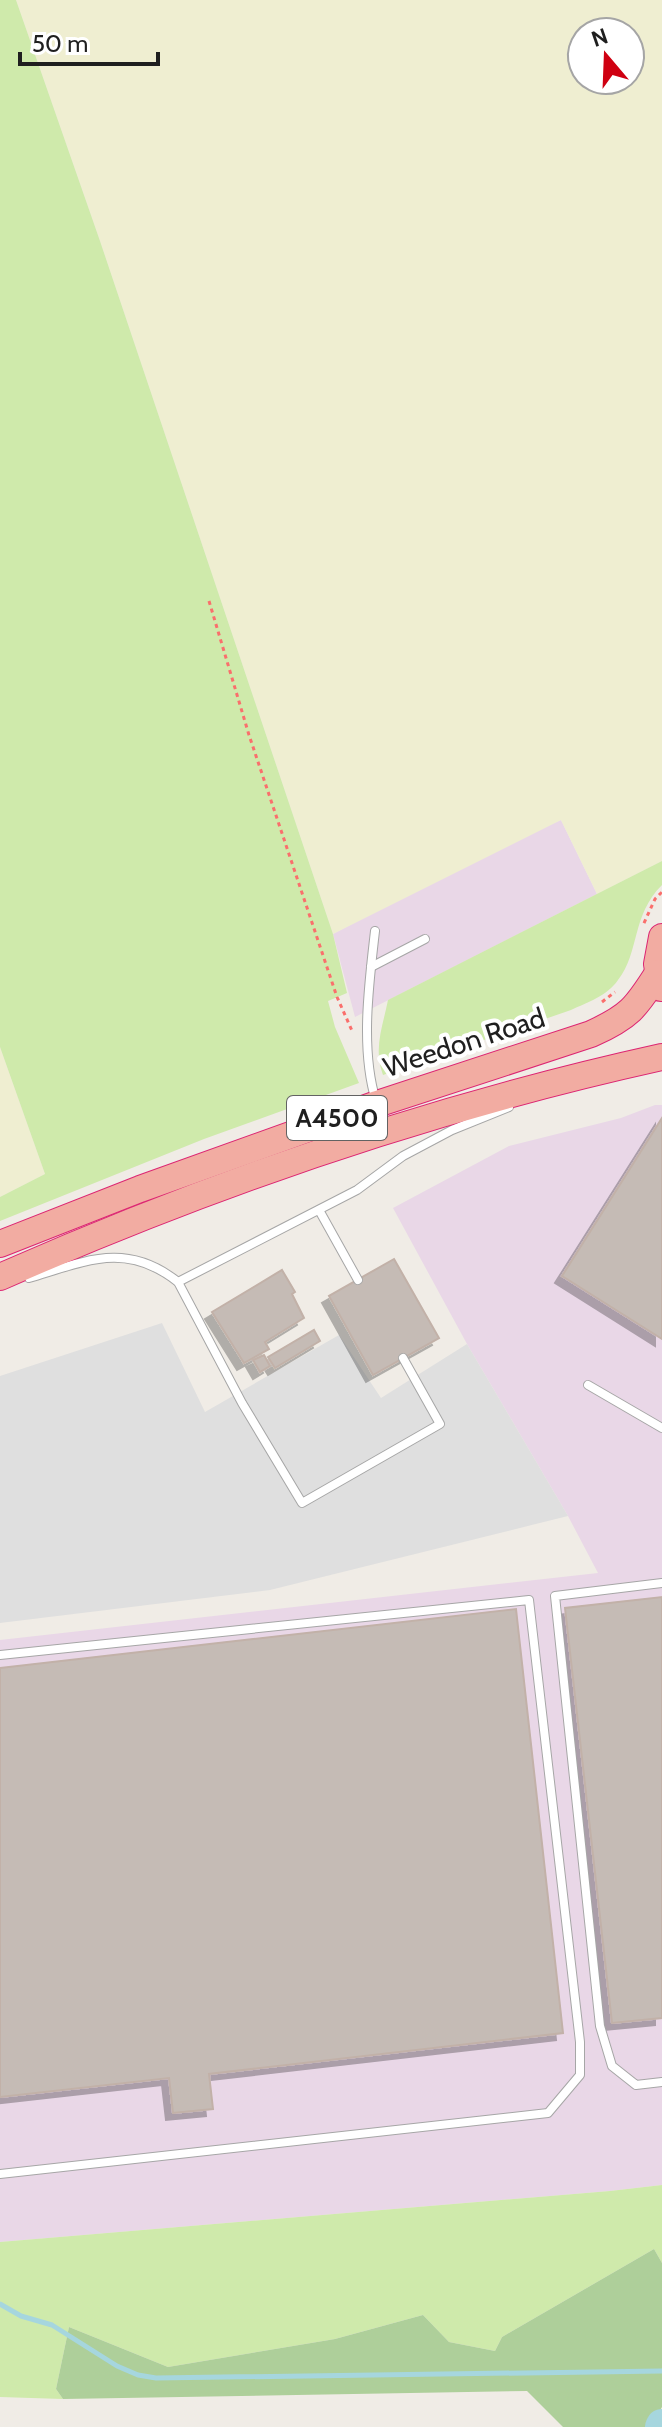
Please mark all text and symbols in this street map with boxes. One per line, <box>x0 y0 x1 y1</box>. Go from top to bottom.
scale bar <box>20 16 158 66</box>
north arrow <box>566 16 646 96</box>
text: N <box>588 22 611 53</box>
text: 50 m <box>32 29 88 58</box>
street label: Weedon Road <box>379 1000 549 1084</box>
road number: A4500 <box>287 1096 387 1140</box>

